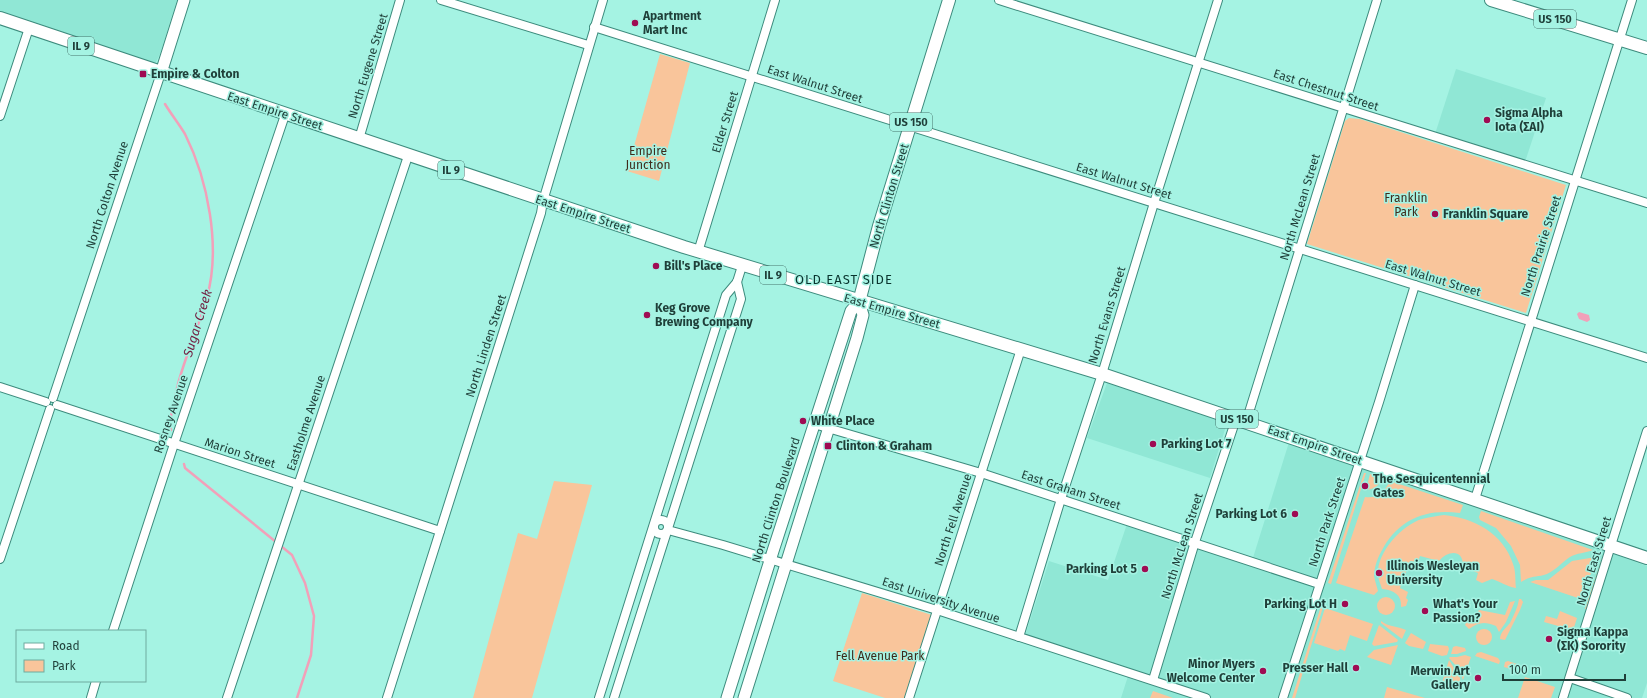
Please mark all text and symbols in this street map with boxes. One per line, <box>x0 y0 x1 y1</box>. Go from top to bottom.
place label: Apartment Mart Inc <box>642 9 702 37</box>
road number: US 150 <box>1534 10 1576 28</box>
street label: North Eugene Street <box>345 11 391 120</box>
marker: Apartment Mart Inc <box>630 18 640 28</box>
road number: IL 9 <box>68 37 94 55</box>
street label: East Walnut Street <box>766 62 865 106</box>
street label: East Chestnut Street <box>1272 66 1381 114</box>
place label: Empire & Colton <box>151 67 239 81</box>
marker: Empire & Colton <box>138 69 148 79</box>
street label: East Empire Street <box>226 89 325 133</box>
street label: Elder Street <box>709 89 741 155</box>
place label: Sigma Alpha Iota (ΣΑΙ) <box>1495 106 1563 134</box>
road number: US 150 <box>890 113 932 131</box>
marker: Sigma Alpha Iota (ΣΑΙ) <box>1482 115 1492 125</box>
street label: North Colton Avenue <box>83 139 131 251</box>
street label: North Clinton Street <box>866 141 912 250</box>
park label: Empire Junction <box>625 144 671 172</box>
street label: North McLean Street <box>1277 151 1323 262</box>
street label: East Walnut Street <box>1074 160 1174 202</box>
road number: IL 9 <box>438 161 464 179</box>
park label: Franklin Park <box>1384 191 1428 219</box>
street label: East Empire Street <box>534 192 633 236</box>
street label: North Prairie Street <box>1518 193 1564 298</box>
place label: Franklin Square <box>1443 207 1529 221</box>
marker: Franklin Square <box>1430 209 1440 219</box>
street label: East Walnut Street <box>1383 257 1483 299</box>
place label: Bill's Place <box>664 259 723 273</box>
marker: Bill's Place <box>651 261 661 271</box>
street label: North Evans Street <box>1086 264 1129 365</box>
road number: IL 9 <box>760 266 786 284</box>
district label: OLD EAST SIDE <box>795 272 893 287</box>
water label: Sugar Creek <box>180 288 215 360</box>
street label: East Empire Street <box>842 291 942 332</box>
street label: North Linden Street <box>463 292 509 399</box>
place label: Keg Grove Brewing Company <box>655 301 754 329</box>
marker: Keg Grove Brewing Company <box>642 310 652 320</box>
street label: Rosney Avenue <box>151 373 191 455</box>
street label: Eastholme Avenue <box>284 373 328 473</box>
road number: US 150 <box>1216 410 1258 428</box>
place label: White Place <box>811 414 875 428</box>
marker: White Place <box>798 416 808 426</box>
street label: East Empire Street <box>1266 422 1365 468</box>
street label: Marion Street <box>203 435 278 471</box>
street label: North Clinton Boulevard <box>749 435 803 565</box>
place label: Parking Lot 7 <box>1161 437 1232 451</box>
place label: Clinton & Graham <box>836 439 932 453</box>
marker: Parking Lot 7 <box>1148 439 1158 449</box>
marker: Clinton & Graham <box>823 441 833 451</box>
street label: East Graham Street <box>1020 467 1123 513</box>
street label: North Fell Avenue <box>931 472 975 568</box>
place label: The Sesquicentennial Gates <box>1373 472 1490 500</box>
street label: North Park Street <box>1306 475 1348 569</box>
marker: The Sesquicentennial Gates <box>1360 481 1370 491</box>
street label: North McLean Street <box>1158 490 1206 601</box>
place label: Parking Lot 6 <box>1216 507 1287 521</box>
marker: Parking Lot 6 <box>1290 509 1300 519</box>
street label: North East Street <box>1574 514 1614 607</box>
place label: Illinois Wesleyan University <box>1387 559 1479 587</box>
place label: Parking Lot 5 <box>1066 562 1138 576</box>
marker: Parking Lot 5 <box>1140 564 1150 574</box>
marker: Illinois Wesleyan University <box>1374 568 1384 578</box>
street label: East University Avenue <box>880 574 1002 626</box>
place label: Parking Lot H <box>1264 597 1337 611</box>
place label: What's Your Passion? <box>1433 597 1498 625</box>
marker: Parking Lot H <box>1340 599 1350 609</box>
marker: What's Your Passion? <box>1420 606 1430 616</box>
place label: Sigma Kappa (ΣΚ) Sorority <box>1557 625 1629 653</box>
legend <box>16 630 146 682</box>
marker: Sigma Kappa (ΣΚ) Sorority <box>1544 634 1554 644</box>
text: Road <box>52 639 80 653</box>
park label: Fell Avenue Park <box>836 649 925 663</box>
scale bar <box>1503 656 1625 682</box>
place label: Minor Myers Welcome Center <box>1167 657 1255 685</box>
text: Park <box>52 659 76 673</box>
place label: Presser Hall <box>1283 661 1348 675</box>
marker: Presser Hall <box>1351 663 1361 673</box>
text: 100 m <box>1509 663 1541 677</box>
place label: Merwin Art Gallery <box>1410 664 1471 692</box>
marker: Minor Myers Welcome Center <box>1258 666 1268 676</box>
marker: Merwin Art Gallery <box>1473 673 1483 683</box>

